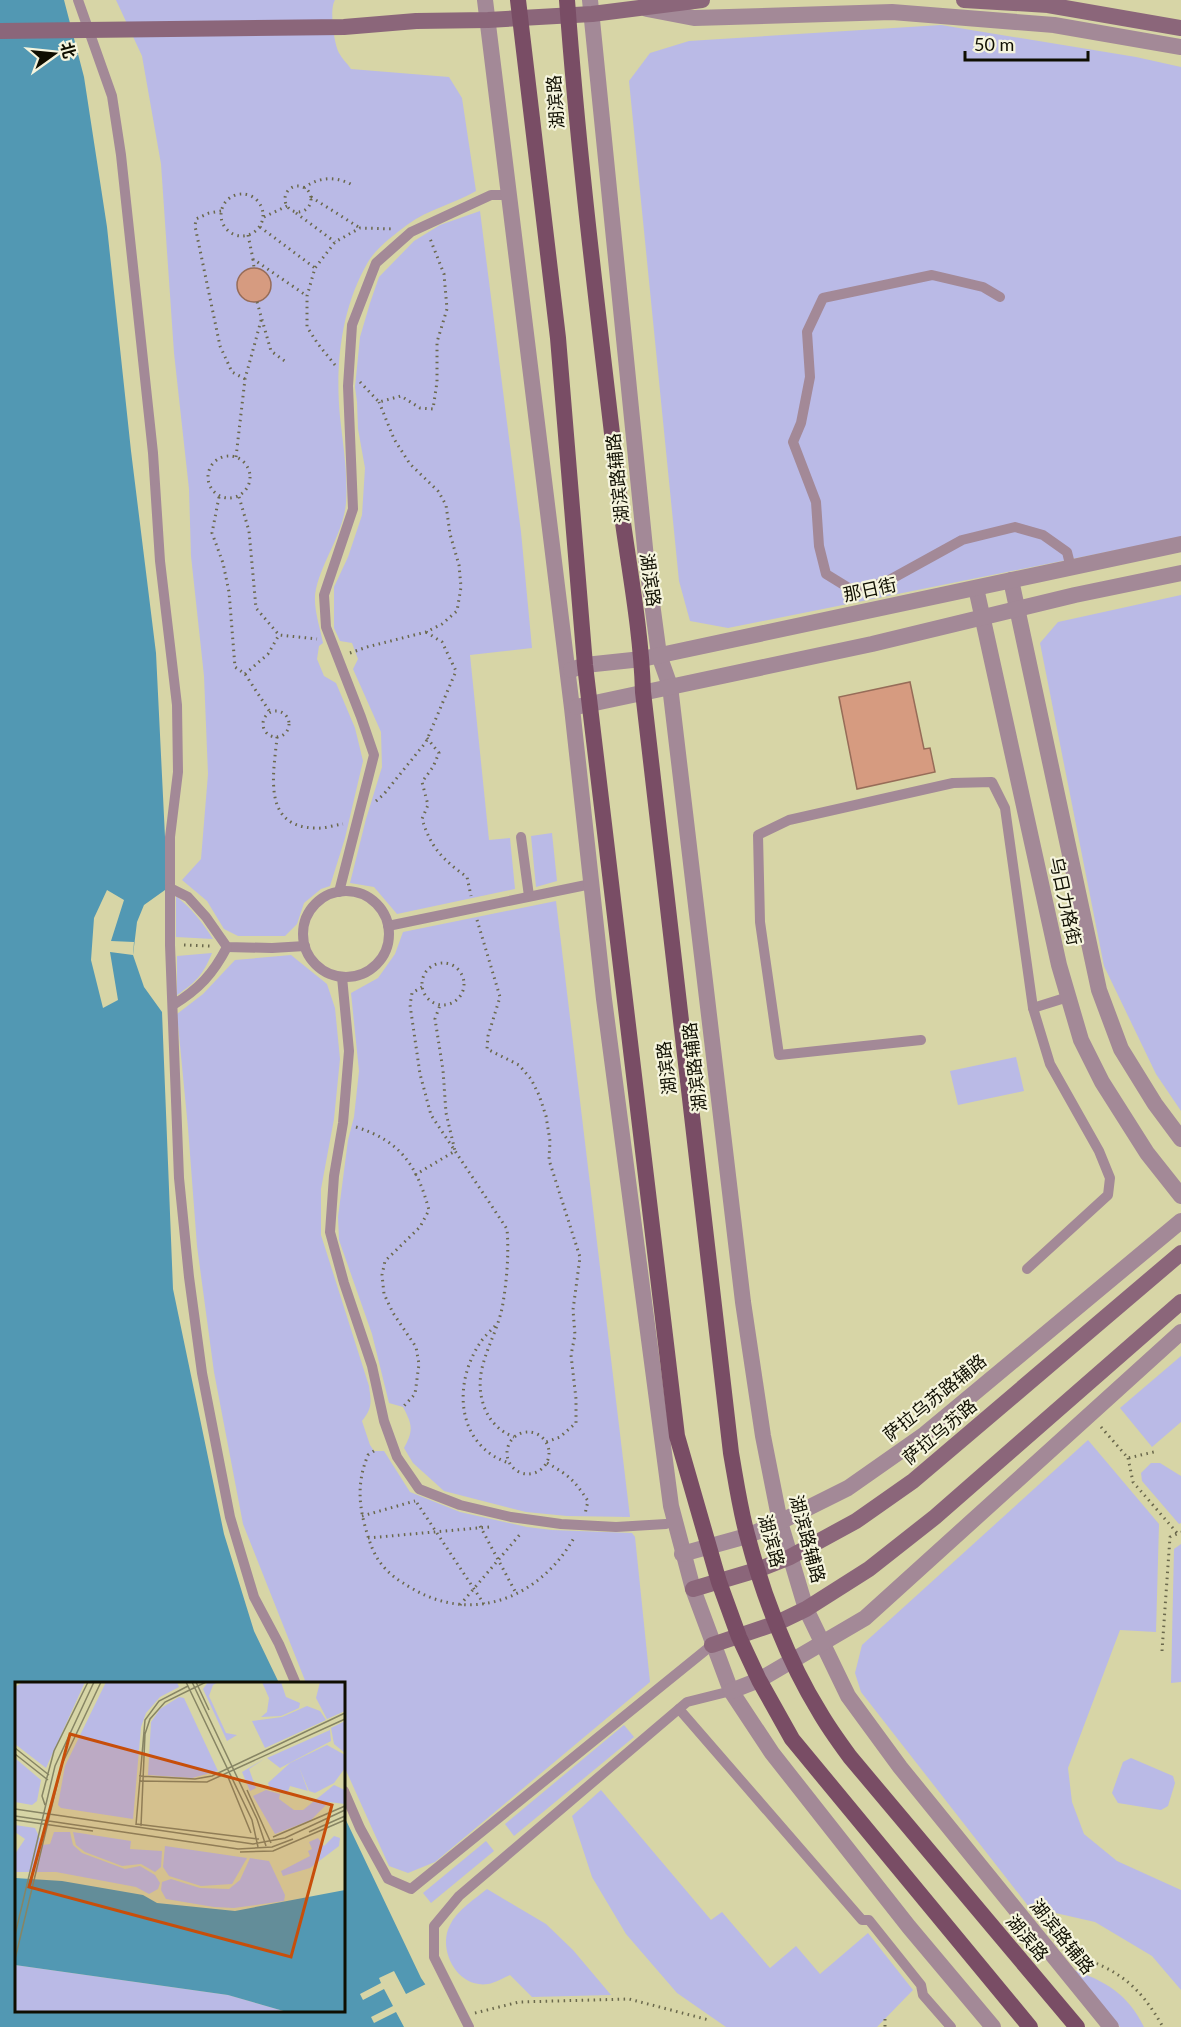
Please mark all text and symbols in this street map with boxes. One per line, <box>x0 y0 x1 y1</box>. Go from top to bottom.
north arrow <box>24 24 84 84</box>
scale bar <box>965 24 1088 62</box>
text: 50 m <box>974 33 1014 55</box>
text: 北 <box>58 40 80 60</box>
street label: 湖滨路 <box>542 74 568 130</box>
street label: 湖滨路辅路 <box>601 432 633 524</box>
street label: 湖滨路 <box>636 552 666 608</box>
street label: 那日街 <box>841 573 898 605</box>
street label: 乌日力格街 <box>1046 854 1086 947</box>
street label: 湖滨路辅路 <box>678 1021 710 1113</box>
street label: 湖滨路 <box>652 1040 680 1096</box>
street label: 萨拉乌苏路辅路 <box>879 1350 991 1446</box>
street label: 萨拉乌苏路 <box>899 1395 981 1469</box>
street label: 湖滨路辅路 <box>786 1492 830 1585</box>
street label: 湖滨路 <box>754 1512 790 1570</box>
inset map <box>15 1682 345 2012</box>
street label: 湖滨路辅路 <box>1025 1895 1099 1979</box>
street label: 湖滨路 <box>1001 1910 1053 1966</box>

